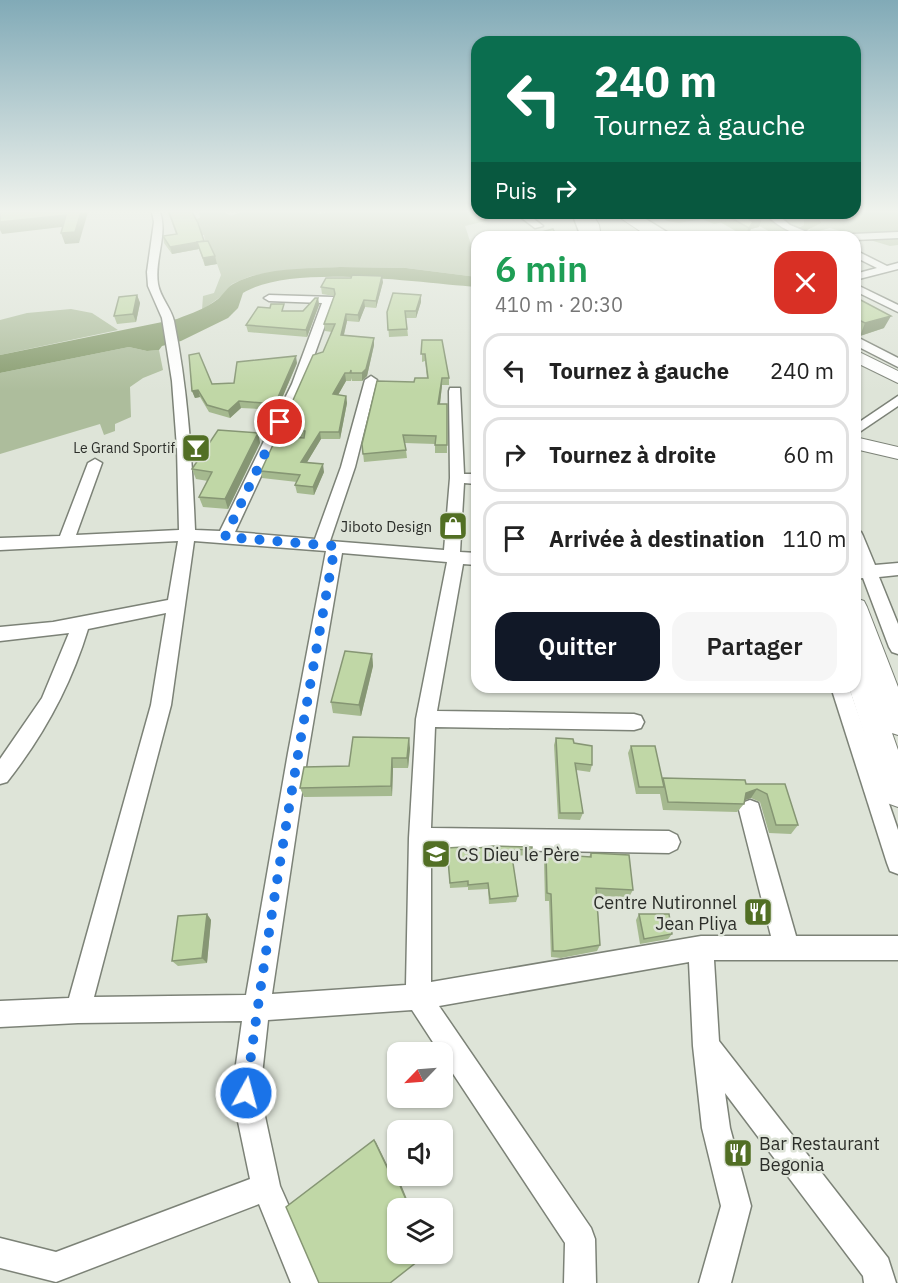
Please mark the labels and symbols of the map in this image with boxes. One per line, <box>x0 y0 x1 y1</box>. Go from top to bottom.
pin <box>254 396 305 447</box>
bar icon: Le Grand Sportif <box>180 432 212 464</box>
place label: Le Grand Sportif <box>73 439 175 457</box>
shop icon: Jiboto Design <box>437 510 469 542</box>
place label: Jiboto Design <box>341 517 432 536</box>
school or university icon: CS Dieu le Père <box>420 838 452 870</box>
place label: CS Dieu le Père <box>457 843 580 866</box>
place label: Centre Nutironnel Jean Pliya <box>593 891 737 935</box>
restaurant icon: Centre Nutironnel Jean Pliya <box>742 896 774 928</box>
north arrow <box>387 1042 453 1108</box>
position arrow <box>214 1061 278 1125</box>
place label: Bar Restaurant Begonia <box>759 1132 880 1176</box>
restaurant icon: Bar Restaurant Begonia <box>722 1137 754 1169</box>

